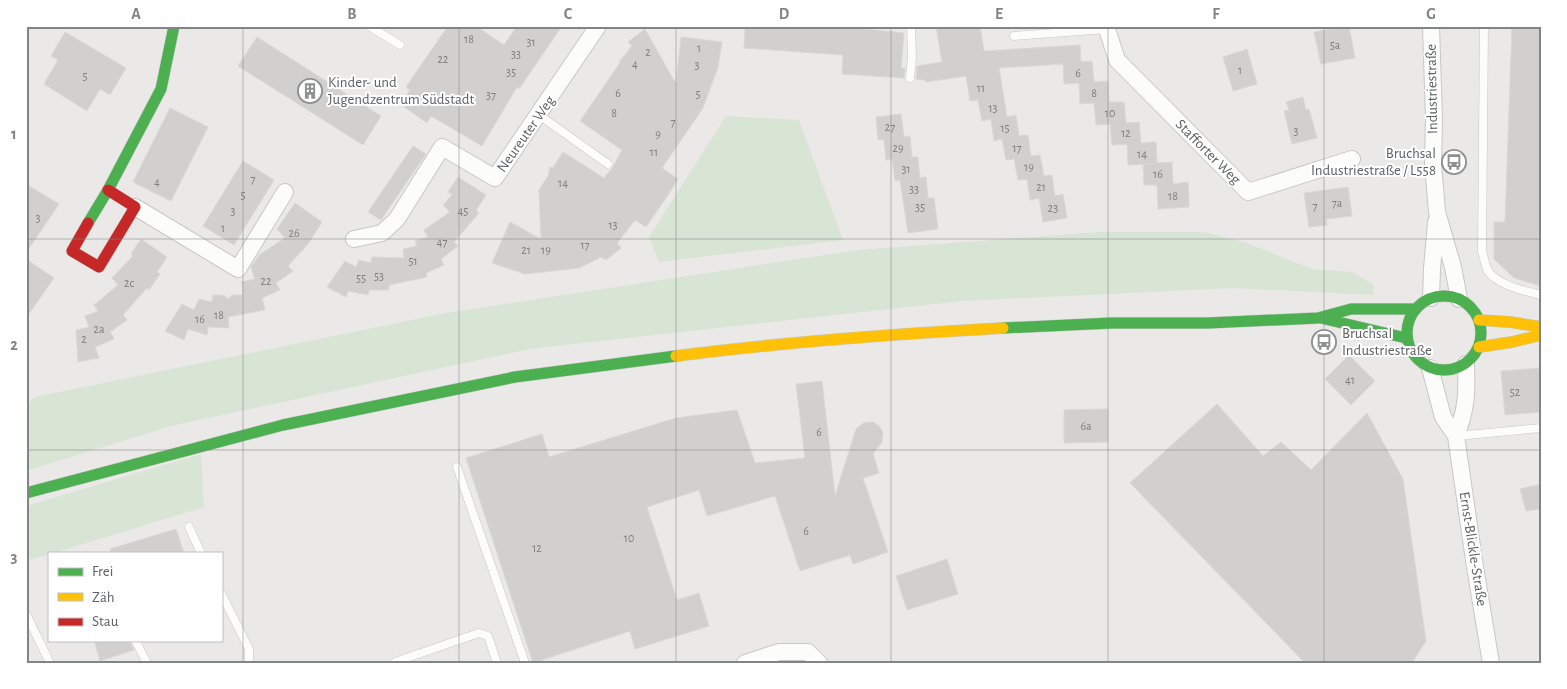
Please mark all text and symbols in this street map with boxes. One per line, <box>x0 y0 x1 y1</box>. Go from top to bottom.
text: A <box>131 6 141 22</box>
text: B <box>347 6 357 22</box>
text: C <box>564 6 573 22</box>
text: D <box>779 6 790 22</box>
text: E <box>995 6 1003 22</box>
text: F <box>1212 6 1220 22</box>
text: G <box>1426 6 1436 22</box>
house number: 18 <box>464 33 474 45</box>
house number: 31 <box>526 36 536 48</box>
house number: 5a <box>1330 39 1341 51</box>
house number: 1 <box>697 42 701 54</box>
street label: Industriestraße <box>1424 44 1440 134</box>
house number: 2 <box>645 46 651 58</box>
house number: 33 <box>511 48 521 60</box>
house number: 22 <box>438 53 449 65</box>
house number: 4 <box>632 58 638 70</box>
house number: 3 <box>695 59 700 71</box>
house number: 1 <box>1238 64 1242 76</box>
house number: 35 <box>506 66 516 78</box>
house number: 6 <box>1075 67 1081 79</box>
house number: 5 <box>82 70 88 82</box>
place label: Kinder- und Jugendzentrum Südstadt <box>328 75 475 107</box>
building icon: Kinder- und Jugendzentrum Südstadt <box>297 78 323 104</box>
house number: 11 <box>977 82 985 94</box>
house number: 6 <box>615 87 621 99</box>
house number: 8 <box>1091 87 1097 99</box>
house number: 5 <box>695 88 701 100</box>
house number: 37 <box>486 89 496 101</box>
street label: Neureuter Weg <box>494 93 558 175</box>
house number: 13 <box>988 102 998 114</box>
house number: 8 <box>611 107 617 119</box>
house number: 10 <box>1105 107 1115 119</box>
house number: 7 <box>670 116 676 128</box>
street label: Stafforter Weg <box>1173 117 1244 188</box>
house number: 27 <box>885 121 895 133</box>
house number: 15 <box>1000 122 1010 134</box>
house number: 3 <box>1294 125 1299 137</box>
text: 1 <box>11 126 17 142</box>
house number: 12 <box>1121 127 1131 139</box>
house number: 9 <box>655 128 661 140</box>
house number: 29 <box>892 142 904 154</box>
house number: 17 <box>1012 142 1022 154</box>
house number: 11 <box>650 146 658 158</box>
place label: Bruchsal Industriestraße / L558 <box>1311 146 1436 178</box>
house number: 14 <box>1137 148 1147 160</box>
bus stop icon: Bruchsal Industriestraße / L558 <box>1441 149 1467 175</box>
house number: 19 <box>1024 161 1034 173</box>
house number: 31 <box>901 163 911 175</box>
house number: 16 <box>1153 168 1163 180</box>
house number: 7 <box>250 173 256 185</box>
house number: 4 <box>154 176 160 188</box>
house number: 14 <box>558 177 568 189</box>
house number: 21 <box>1036 181 1046 193</box>
house number: 33 <box>909 183 919 195</box>
house number: 5 <box>240 189 246 201</box>
house number: 18 <box>1168 190 1178 202</box>
house number: 7a <box>1332 197 1343 209</box>
house number: 7 <box>1312 200 1318 212</box>
house number: 35 <box>915 201 925 213</box>
house number: 23 <box>1048 202 1058 214</box>
house number: 3 <box>231 205 236 217</box>
house number: 45 <box>458 205 468 217</box>
house number: 3 <box>36 212 41 224</box>
house number: 13 <box>608 219 618 231</box>
house number: 1 <box>221 222 225 234</box>
house number: 26 <box>288 227 300 239</box>
house number: 47 <box>437 236 447 248</box>
house number: 17 <box>580 239 590 251</box>
house number: 21 <box>521 244 531 256</box>
house number: 19 <box>541 244 551 256</box>
house number: 51 <box>408 255 418 267</box>
house number: 53 <box>374 270 384 282</box>
house number: 55 <box>356 272 366 284</box>
house number: 22 <box>261 275 272 287</box>
house number: 2c <box>124 277 134 289</box>
house number: 18 <box>214 309 224 321</box>
house number: 16 <box>195 313 205 325</box>
house number: 2a <box>93 323 105 335</box>
place label: Bruchsal Industriestraße <box>1342 326 1432 358</box>
bus stop icon: Bruchsal Industriestraße <box>1311 329 1337 355</box>
house number: 2 <box>81 333 87 345</box>
text: 2 <box>10 337 18 353</box>
house number: 41 <box>1345 374 1355 386</box>
house number: 52 <box>1510 386 1521 398</box>
house number: 6a <box>1080 420 1092 432</box>
house number: 6 <box>816 426 822 438</box>
street label: Ernst-Blickle-Straße <box>1457 491 1489 607</box>
house number: 6 <box>803 525 809 537</box>
house number: 10 <box>624 532 634 544</box>
house number: 12 <box>532 542 542 554</box>
text: 3 <box>11 549 18 565</box>
legend <box>48 552 222 642</box>
text: Frei <box>92 564 113 579</box>
text: Zäh <box>92 590 115 605</box>
text: Stau <box>92 614 119 629</box>

